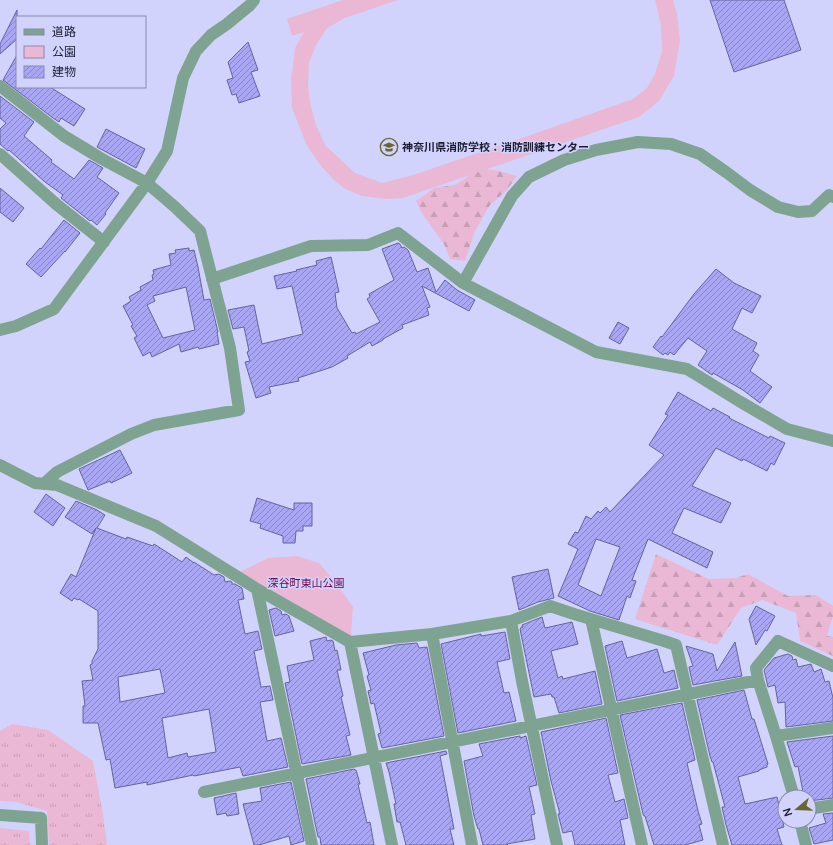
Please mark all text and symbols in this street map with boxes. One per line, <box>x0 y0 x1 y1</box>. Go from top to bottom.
legend <box>16 16 146 88</box>
text: 道路 <box>52 23 76 40</box>
text: 公園 <box>52 43 76 60</box>
text: 建物 <box>52 63 76 80</box>
school or university icon: 神奈川県消防学校：消防訓練センター <box>379 137 399 157</box>
place label: 神奈川県消防学校：消防訓練センター <box>402 139 589 154</box>
park label: 深谷町東山公園 <box>268 575 345 590</box>
north arrow <box>777 789 817 829</box>
text: N <box>779 806 795 819</box>

